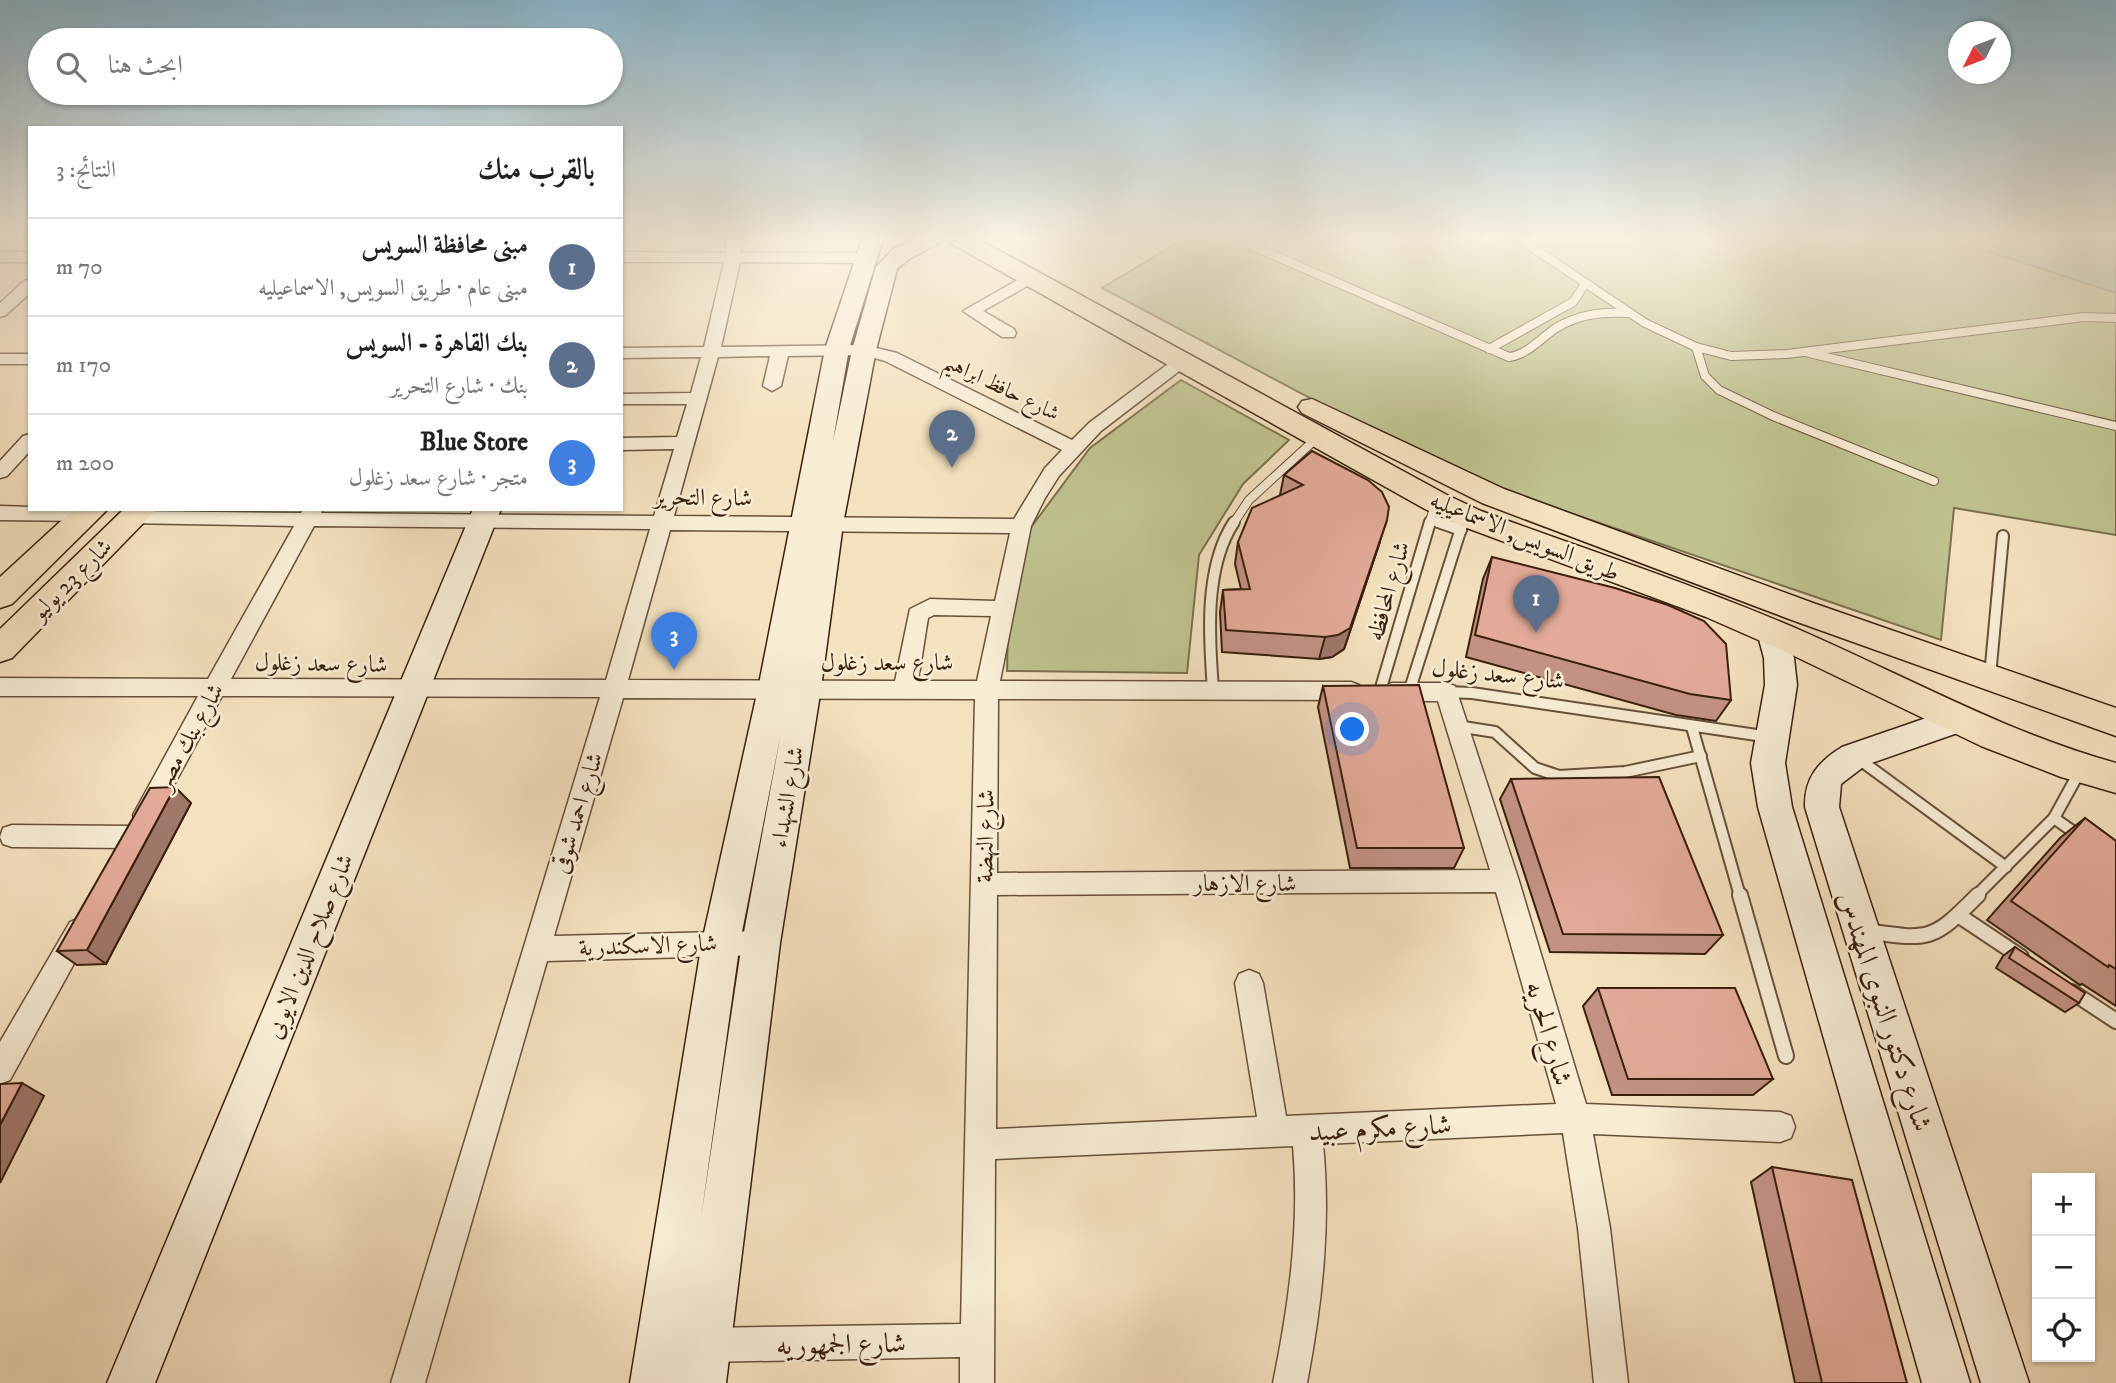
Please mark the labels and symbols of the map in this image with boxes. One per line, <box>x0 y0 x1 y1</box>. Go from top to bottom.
north arrow <box>1948 21 2011 84</box>
street label: شارع حافظ ابراهيم <box>936 349 1064 433</box>
pin: 2 <box>929 410 975 468</box>
street label: شارع التحرير <box>650 482 752 518</box>
street label: طريق السويس, الاسماعيليه <box>1425 485 1624 589</box>
street label: شارع 23 يوليو <box>23 532 122 631</box>
street label: شارع المحافظه <box>1360 538 1421 646</box>
pin: 1 <box>1513 575 1559 633</box>
pin: 3 <box>651 612 697 670</box>
street label: شارع سعد زغلول <box>254 648 388 684</box>
street label: شارع سعد زغلول <box>821 648 953 682</box>
street label: شارع سعد زغلول <box>1430 653 1566 701</box>
street label: شارع بنك مصر <box>147 678 235 799</box>
your location <box>1335 712 1369 746</box>
street label: شارع الشهداء <box>764 744 816 851</box>
street label: شارع احمد شوقى <box>545 749 614 879</box>
street label: شارع النهضة <box>970 789 1006 883</box>
street label: شارع صلاح الدين الايوبى <box>259 850 365 1045</box>
street label: شارع الازهار <box>1192 869 1296 903</box>
street label: شارع دكتور النبوى المهندس <box>1825 887 1940 1137</box>
street label: شارع الاسكندرية <box>578 929 718 967</box>
street label: شارع الحريه <box>1512 977 1580 1091</box>
street label: شارع مكرم عبيد <box>1308 1107 1453 1156</box>
street label: شارع الجمهوريه <box>776 1326 906 1368</box>

